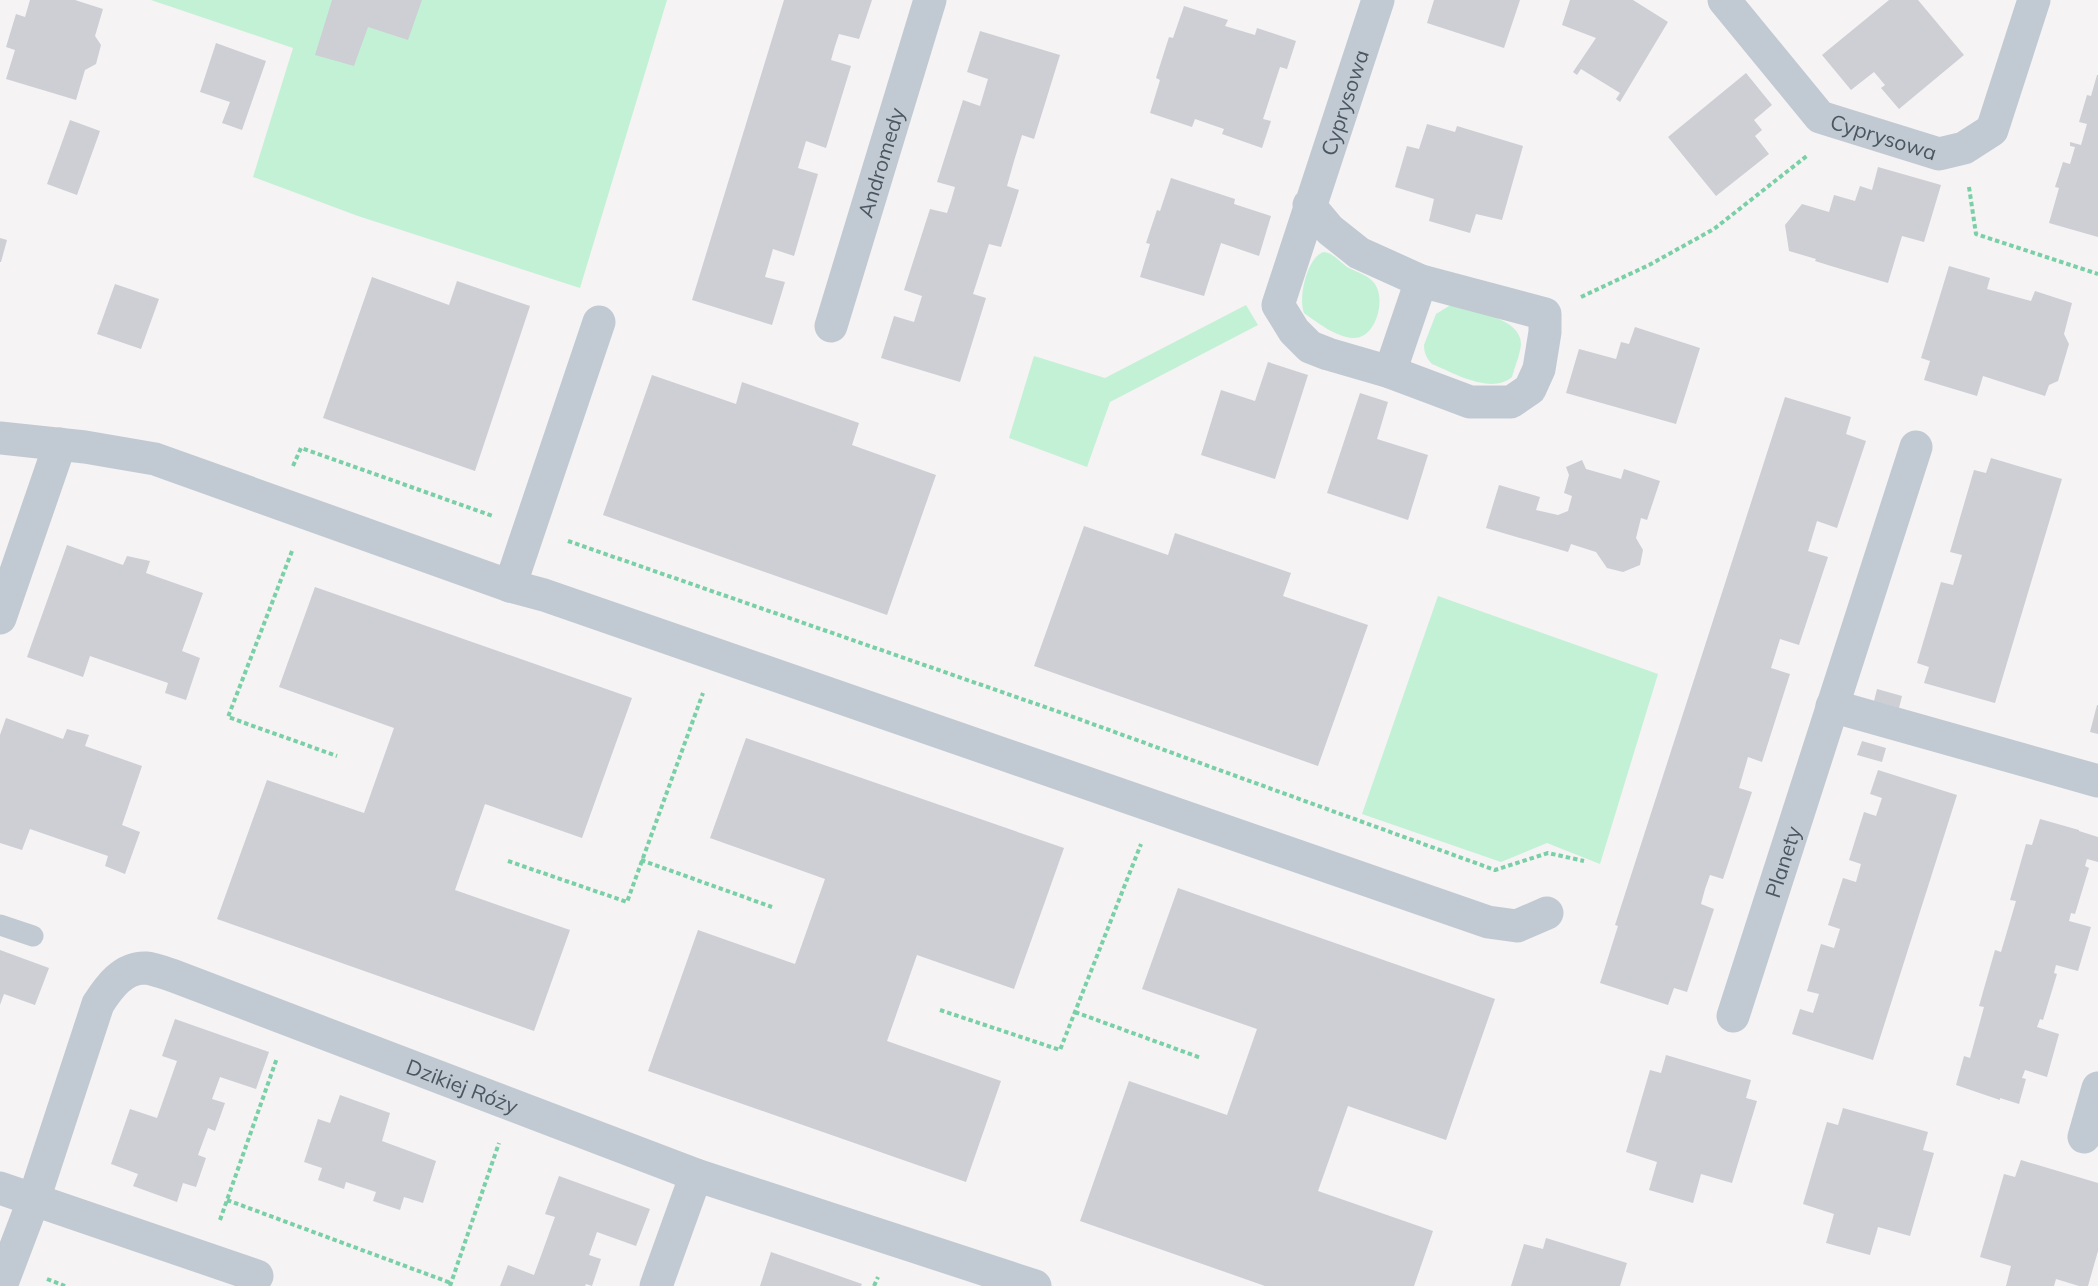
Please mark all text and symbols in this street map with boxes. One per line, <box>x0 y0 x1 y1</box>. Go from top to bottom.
street label: Cyprysowa <box>1315 46 1374 159</box>
street label: Andromedy <box>852 104 910 220</box>
street label: Cyprysowa <box>1827 108 1940 166</box>
street label: Planety <box>1759 823 1806 901</box>
street label: Dzikiej Róży <box>403 1053 522 1119</box>

